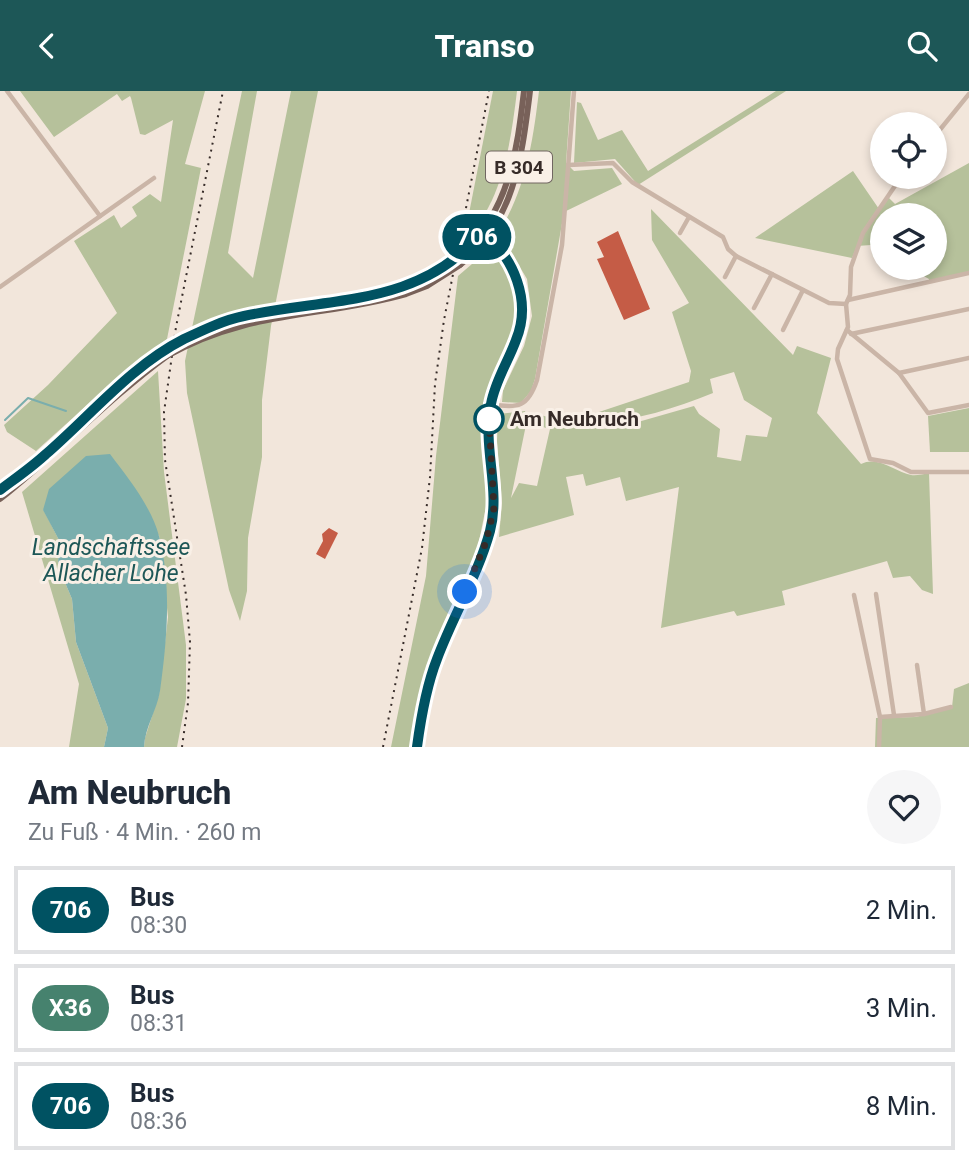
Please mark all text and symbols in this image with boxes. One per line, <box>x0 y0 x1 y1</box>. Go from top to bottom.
icon: back <box>28 27 66 65</box>
text: Transo <box>435 27 534 65</box>
icon: search <box>903 27 941 65</box>
map controls <box>870 112 947 280</box>
button: locate <box>870 112 947 189</box>
road number: B 304 <box>486 151 552 183</box>
button: layers <box>870 203 947 280</box>
line badge: 706 <box>437 214 517 260</box>
text: 706 <box>456 223 498 251</box>
marker: Am Neubruch <box>474 404 504 434</box>
place label: Am Neubruch <box>510 407 639 431</box>
water label: Landschaftssee Allacher Lohe <box>32 534 190 587</box>
your location <box>447 574 482 609</box>
button: heart <box>867 770 941 844</box>
text: Am Neubruch <box>28 773 231 812</box>
text: Zu Fuß · 4 Min. · 260 m <box>28 819 261 846</box>
text: Bus <box>130 882 175 912</box>
text: 2 Min. <box>866 895 937 925</box>
text: 706 <box>50 896 91 924</box>
text: 08:30 <box>130 912 187 939</box>
text: Bus <box>130 980 175 1010</box>
text: 3 Min. <box>866 993 937 1023</box>
text: X36 <box>49 994 92 1022</box>
text: 08:31 <box>130 1010 187 1037</box>
text: Bus <box>130 1078 175 1108</box>
text: 8 Min. <box>866 1091 937 1121</box>
text: 706 <box>50 1092 91 1120</box>
text: 08:36 <box>130 1108 187 1135</box>

